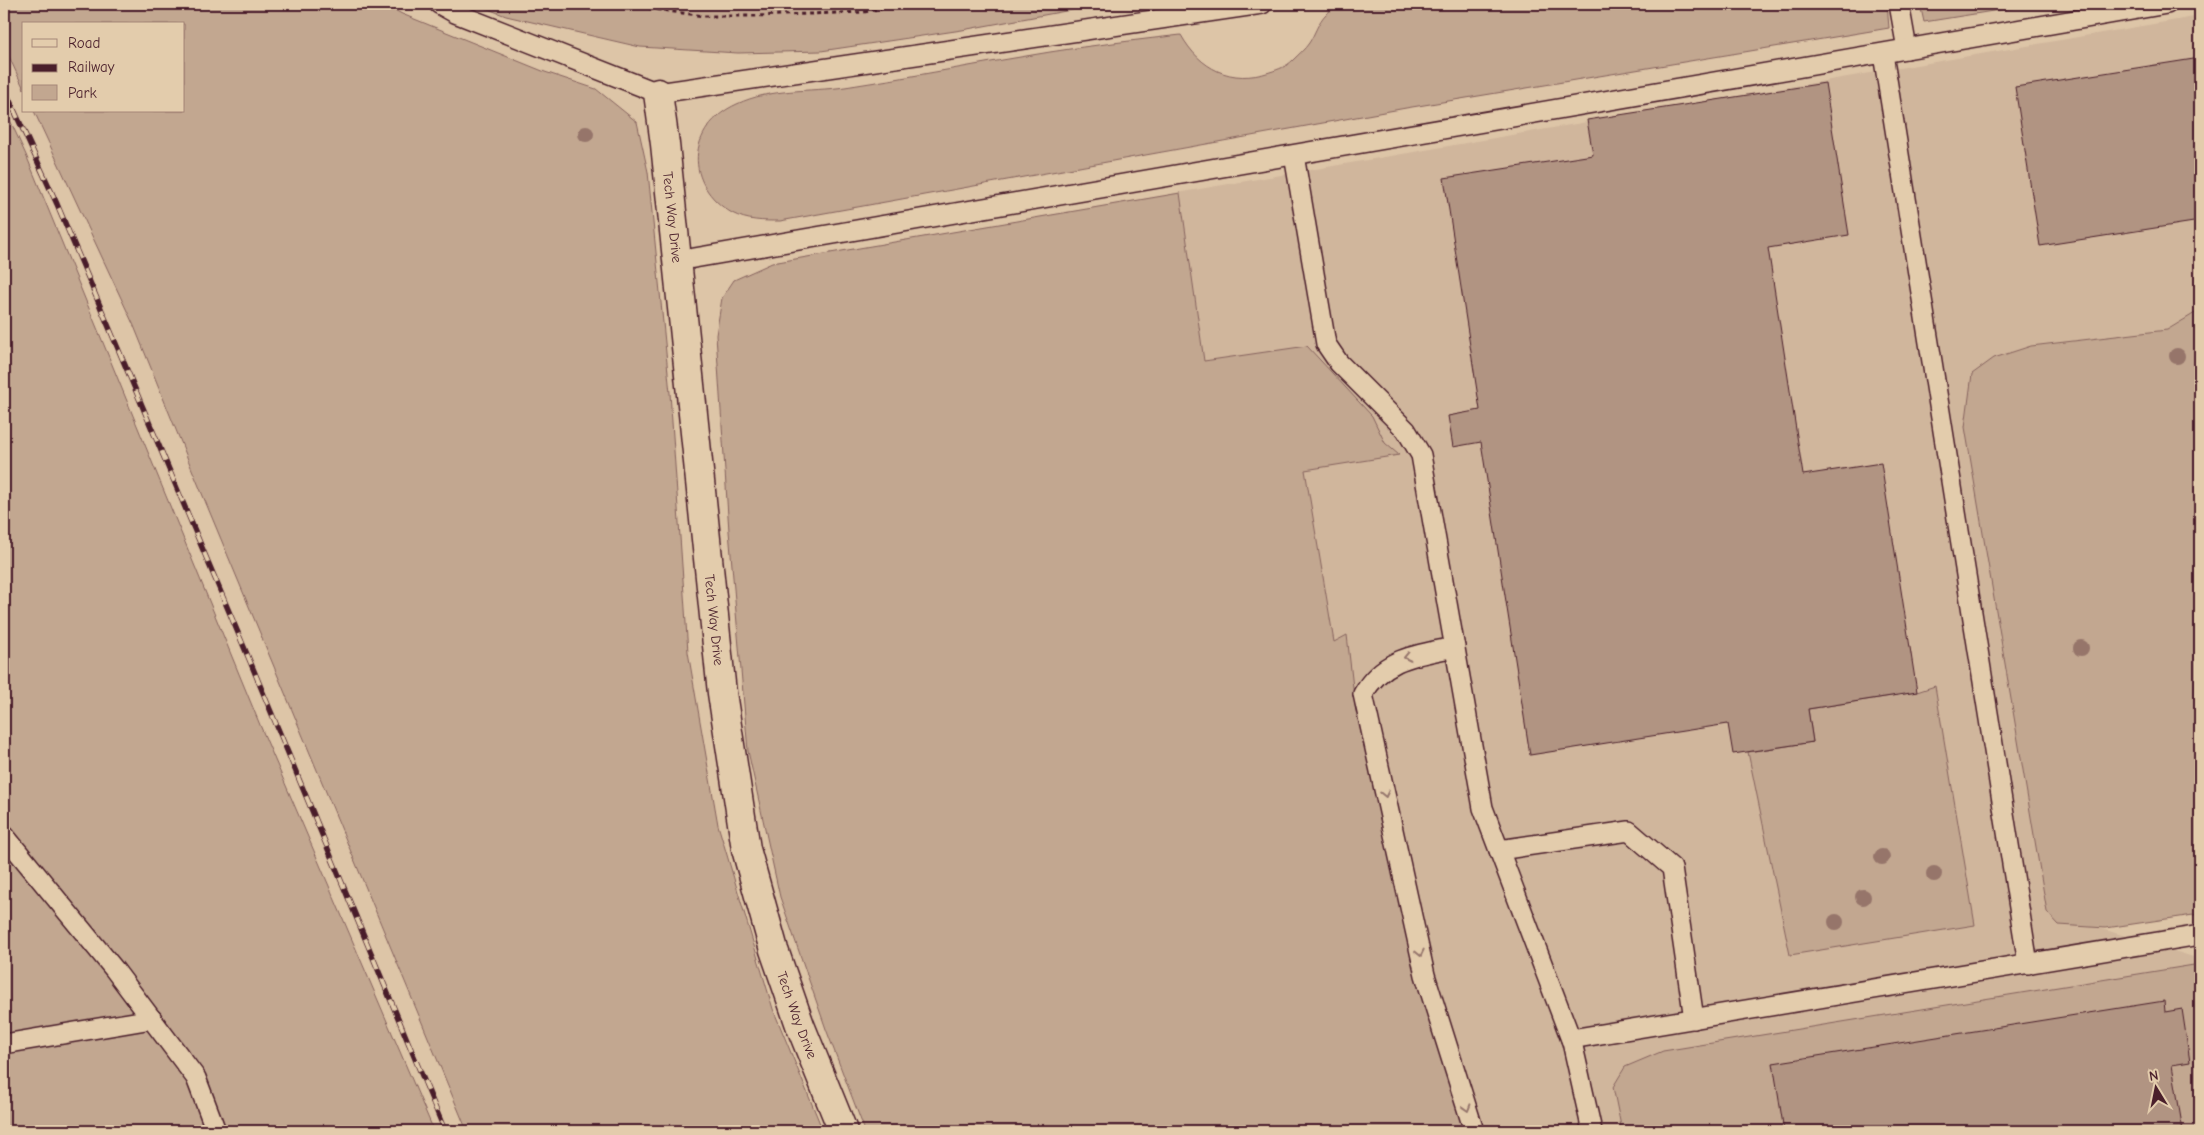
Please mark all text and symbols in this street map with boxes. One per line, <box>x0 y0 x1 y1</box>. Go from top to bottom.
legend <box>22 22 185 112</box>
text: Road <box>68 34 100 52</box>
text: Railway <box>68 58 115 76</box>
text: Park <box>68 84 97 102</box>
street label: Tech Way Drive <box>659 171 685 264</box>
street label: Tech Way Drive <box>701 574 727 666</box>
one-way arrow <box>1403 652 1412 662</box>
one-way arrow <box>1379 790 1390 799</box>
one-way arrow <box>1414 948 1425 957</box>
street label: Tech Way Drive <box>773 969 821 1061</box>
north arrow <box>2132 1062 2182 1112</box>
text: N <box>2148 1067 2160 1085</box>
one-way arrow <box>1461 1104 1471 1112</box>

